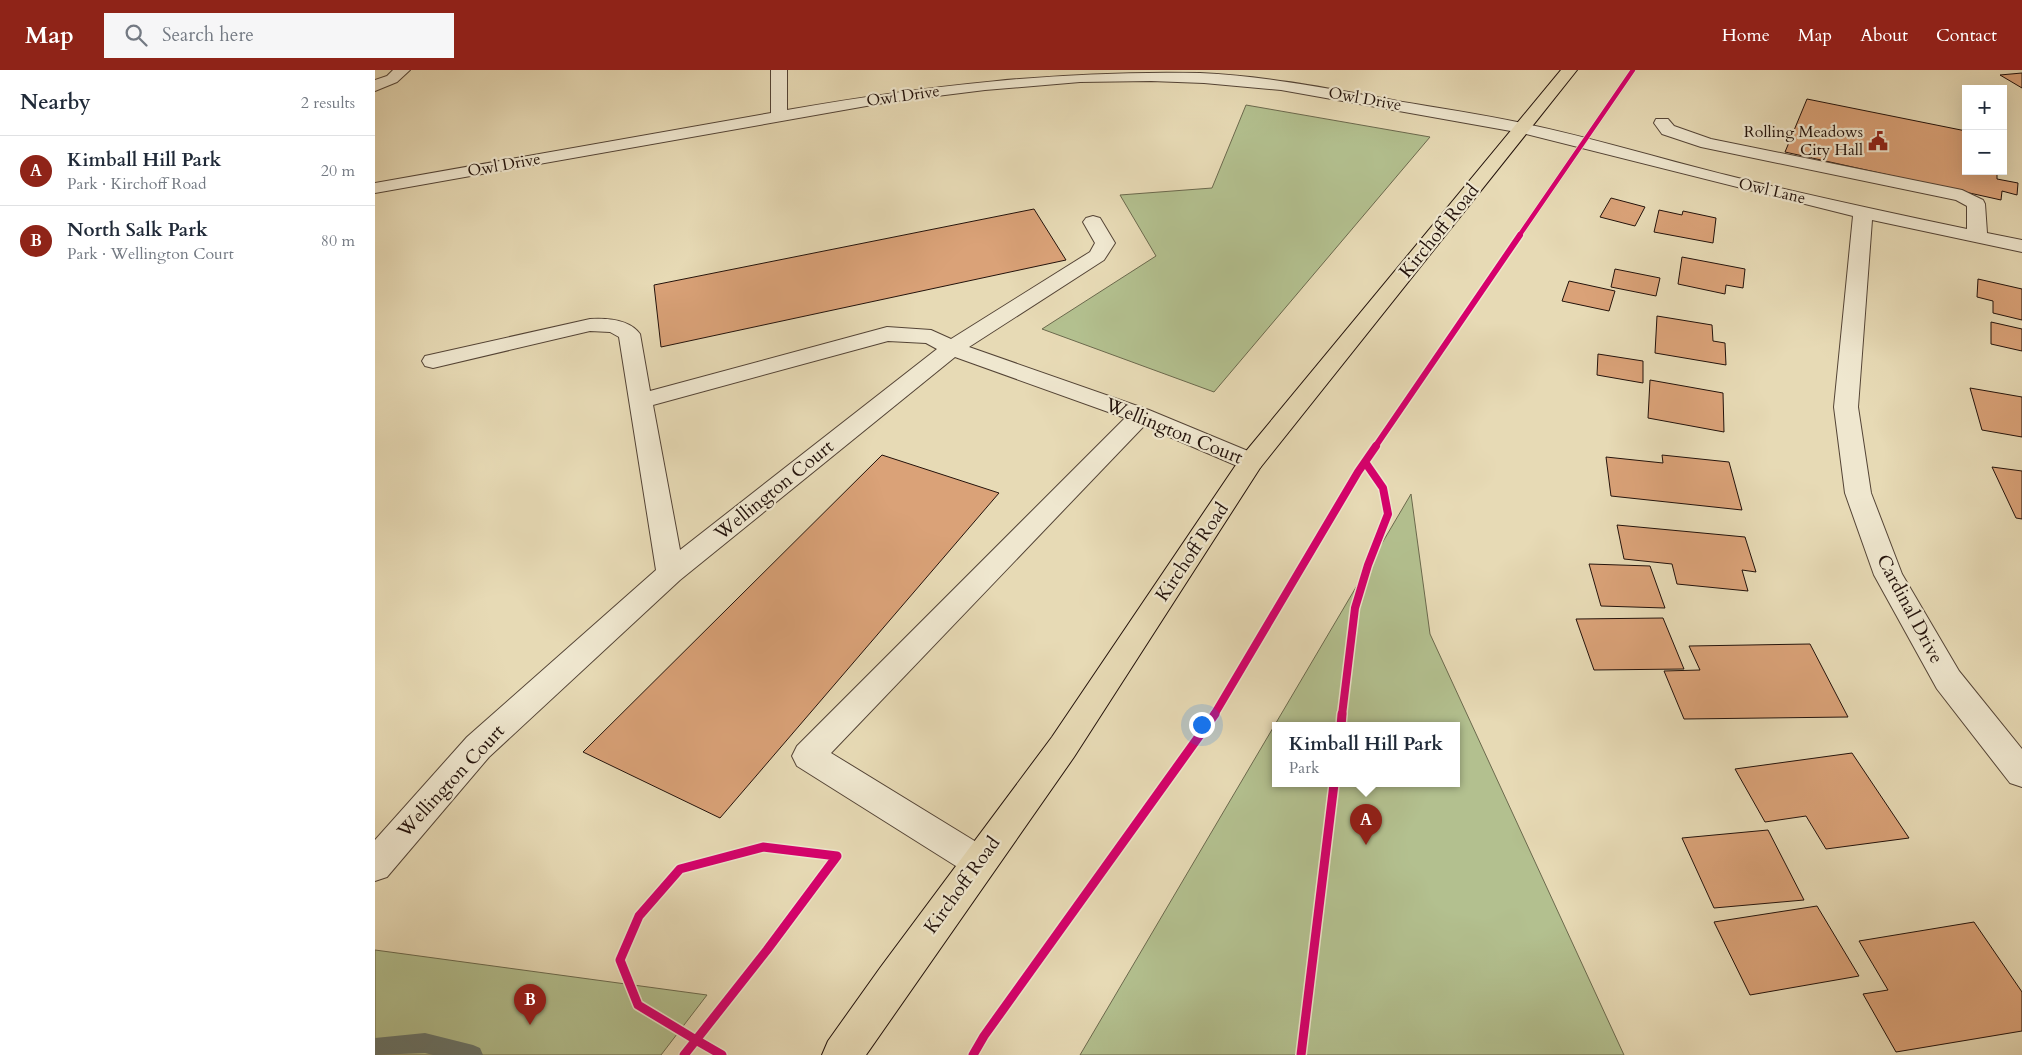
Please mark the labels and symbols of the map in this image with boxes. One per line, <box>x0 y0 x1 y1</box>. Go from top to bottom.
street label: Owl Drive <box>865 80 941 112</box>
street label: Owl Drive <box>1327 82 1403 116</box>
place label: Rolling Meadows City Hall <box>1744 121 1863 161</box>
public building icon: Rolling Meadows City Hall <box>1867 130 1889 152</box>
street label: Owl Drive <box>466 148 542 182</box>
street label: Owl Lane <box>1736 173 1808 209</box>
street label: Kirchoff Road <box>1393 179 1485 283</box>
street label: Wellington Court <box>1100 391 1247 470</box>
street label: Wellington Court <box>708 434 839 547</box>
street label: Kirchoff Road <box>1149 497 1235 607</box>
street label: Cardinal Drive <box>1870 550 1950 668</box>
your location <box>1189 712 1215 738</box>
street label: Wellington Court <box>391 719 510 844</box>
pin: A <box>1350 804 1382 845</box>
street label: Kirchoff Road <box>918 831 1006 939</box>
pin: B <box>514 984 546 1025</box>

